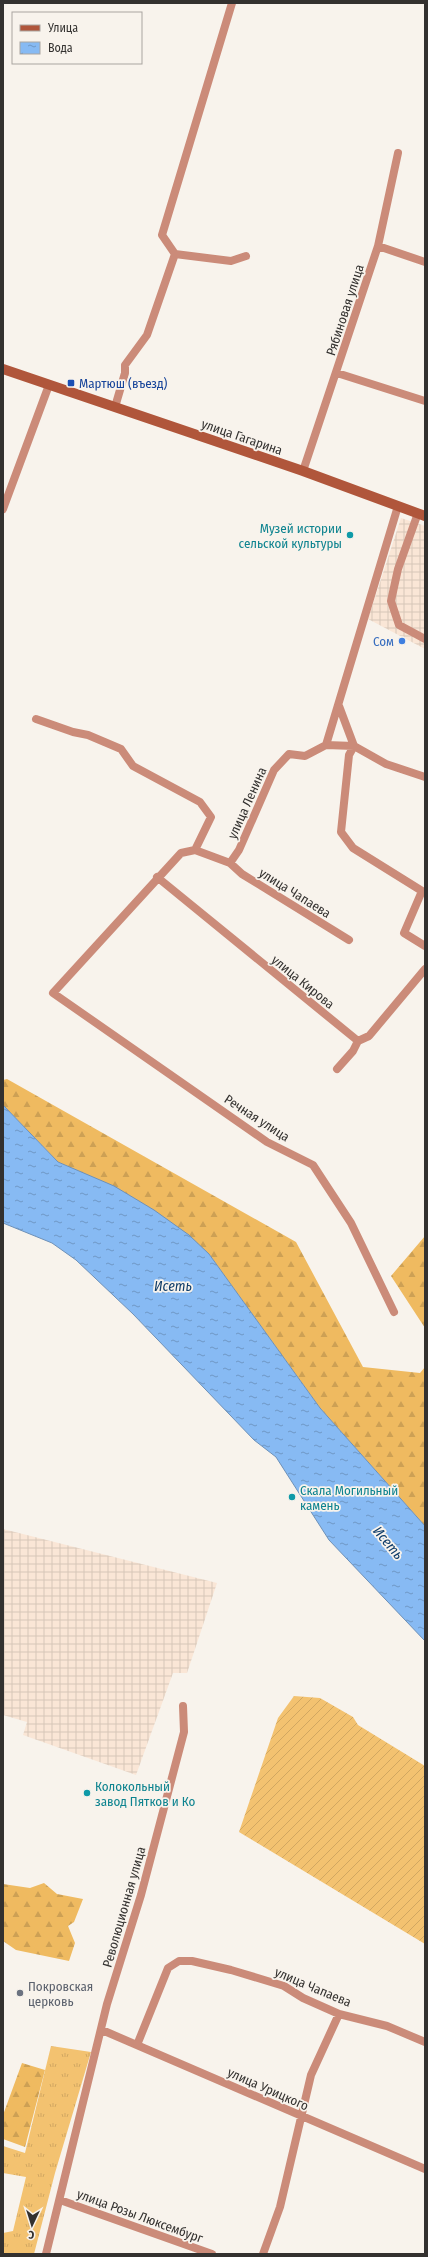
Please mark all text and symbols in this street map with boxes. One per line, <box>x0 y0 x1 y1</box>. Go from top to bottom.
legend <box>12 12 142 64</box>
text: Улица <box>47 21 78 35</box>
text: Вода <box>48 41 73 55</box>
street label: Рябиновая улица <box>323 262 367 358</box>
place label: Мартюш (въезд) <box>79 376 168 391</box>
marker: Мартюш (въезд) <box>66 378 76 388</box>
street label: улица Гагарина <box>199 416 285 458</box>
place label: Музей истории сельской культуры <box>239 521 342 551</box>
marker: Музей истории сельской культуры <box>345 530 355 540</box>
place label: Сом <box>373 634 394 649</box>
marker: Сом <box>397 636 407 646</box>
street label: улица Ленина <box>225 765 269 841</box>
street label: улица Чапаева <box>256 865 334 921</box>
street label: улица Кирова <box>269 952 337 1012</box>
street label: Речная улица <box>222 1091 292 1145</box>
water label: Исеть <box>154 1278 192 1295</box>
place label: Скала Могильный камень <box>300 1483 398 1513</box>
marker: Скала Могильный камень <box>287 1492 297 1502</box>
water label: Исеть <box>369 1523 407 1563</box>
place label: Колокольный завод Пятков и Ко <box>95 1779 196 1809</box>
marker: Колокольный завод Пятков и Ко <box>82 1788 92 1798</box>
street label: Революционная улица <box>100 1845 148 1969</box>
street label: улица Чапаева <box>273 1964 353 2010</box>
place label: Покровская церковь <box>28 1979 93 2009</box>
marker: Покровская церковь <box>15 1988 25 1998</box>
street label: улица Урицкого <box>225 2064 311 2114</box>
street label: улица Розы Люксембург <box>75 2186 205 2246</box>
north arrow <box>12 2205 52 2245</box>
text: С <box>28 2228 35 2241</box>

